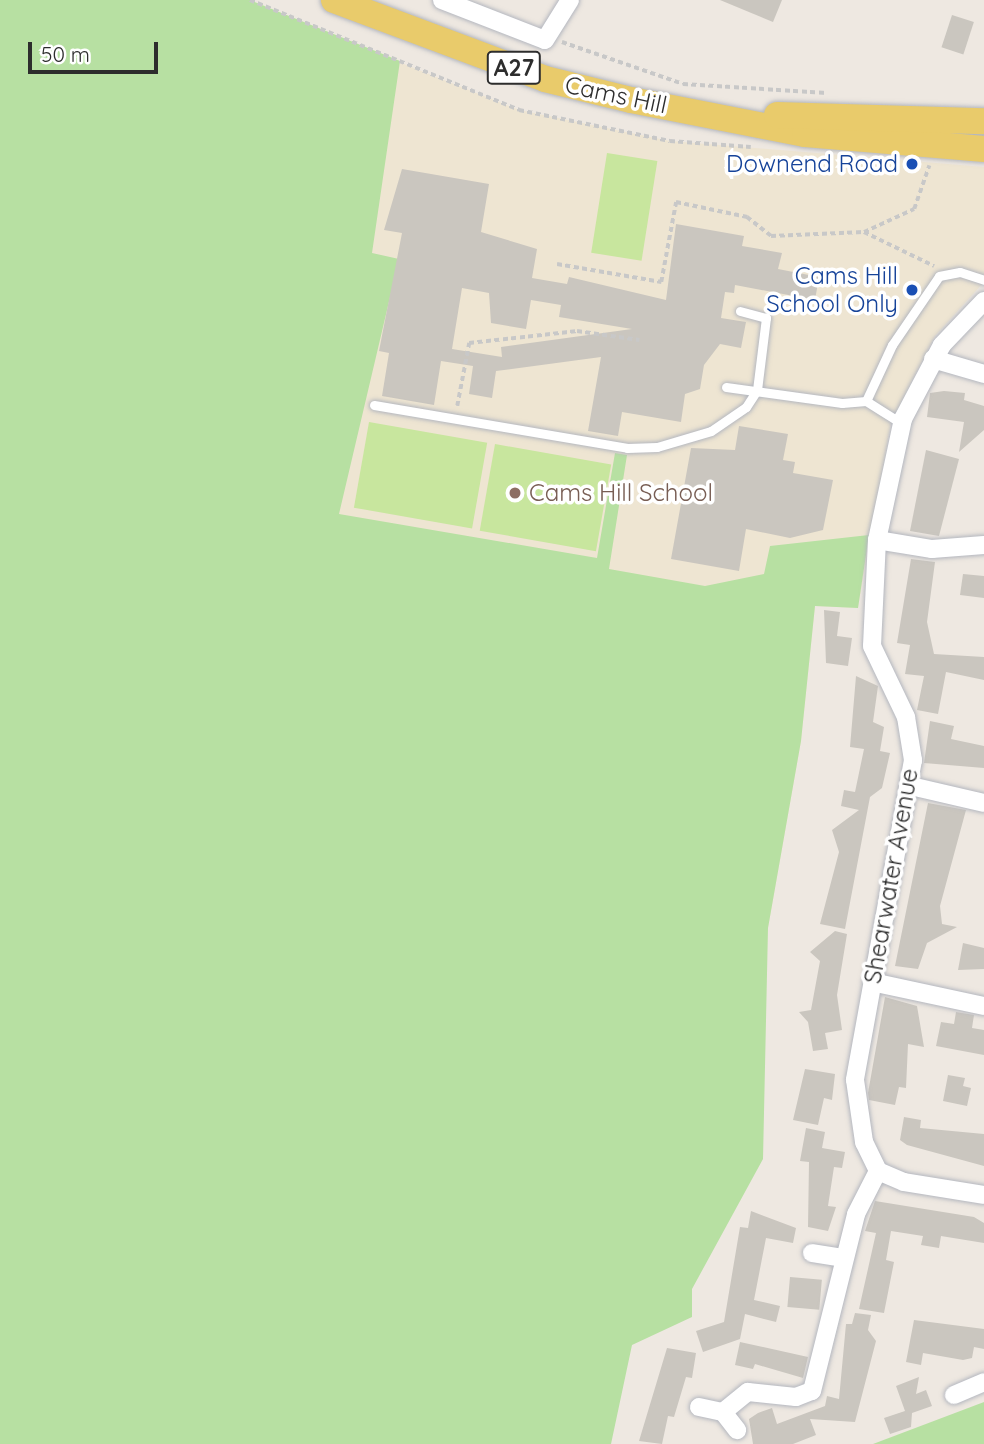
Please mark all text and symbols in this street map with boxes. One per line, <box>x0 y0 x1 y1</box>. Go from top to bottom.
scale bar <box>32 28 161 72</box>
text: 50 m <box>41 41 90 67</box>
road number: A27 <box>486 48 542 88</box>
street label: Cams Hill <box>562 70 670 120</box>
place label: Downend Road <box>726 150 898 178</box>
marker: Downend Road <box>904 156 920 172</box>
place label: Cams Hill School Only <box>766 262 898 318</box>
marker: Cams Hill School Only <box>904 282 920 298</box>
place label: Cams Hill School <box>529 479 713 507</box>
marker: Cams Hill School <box>507 485 523 501</box>
street label: Shearwater Avenue <box>858 766 924 986</box>

